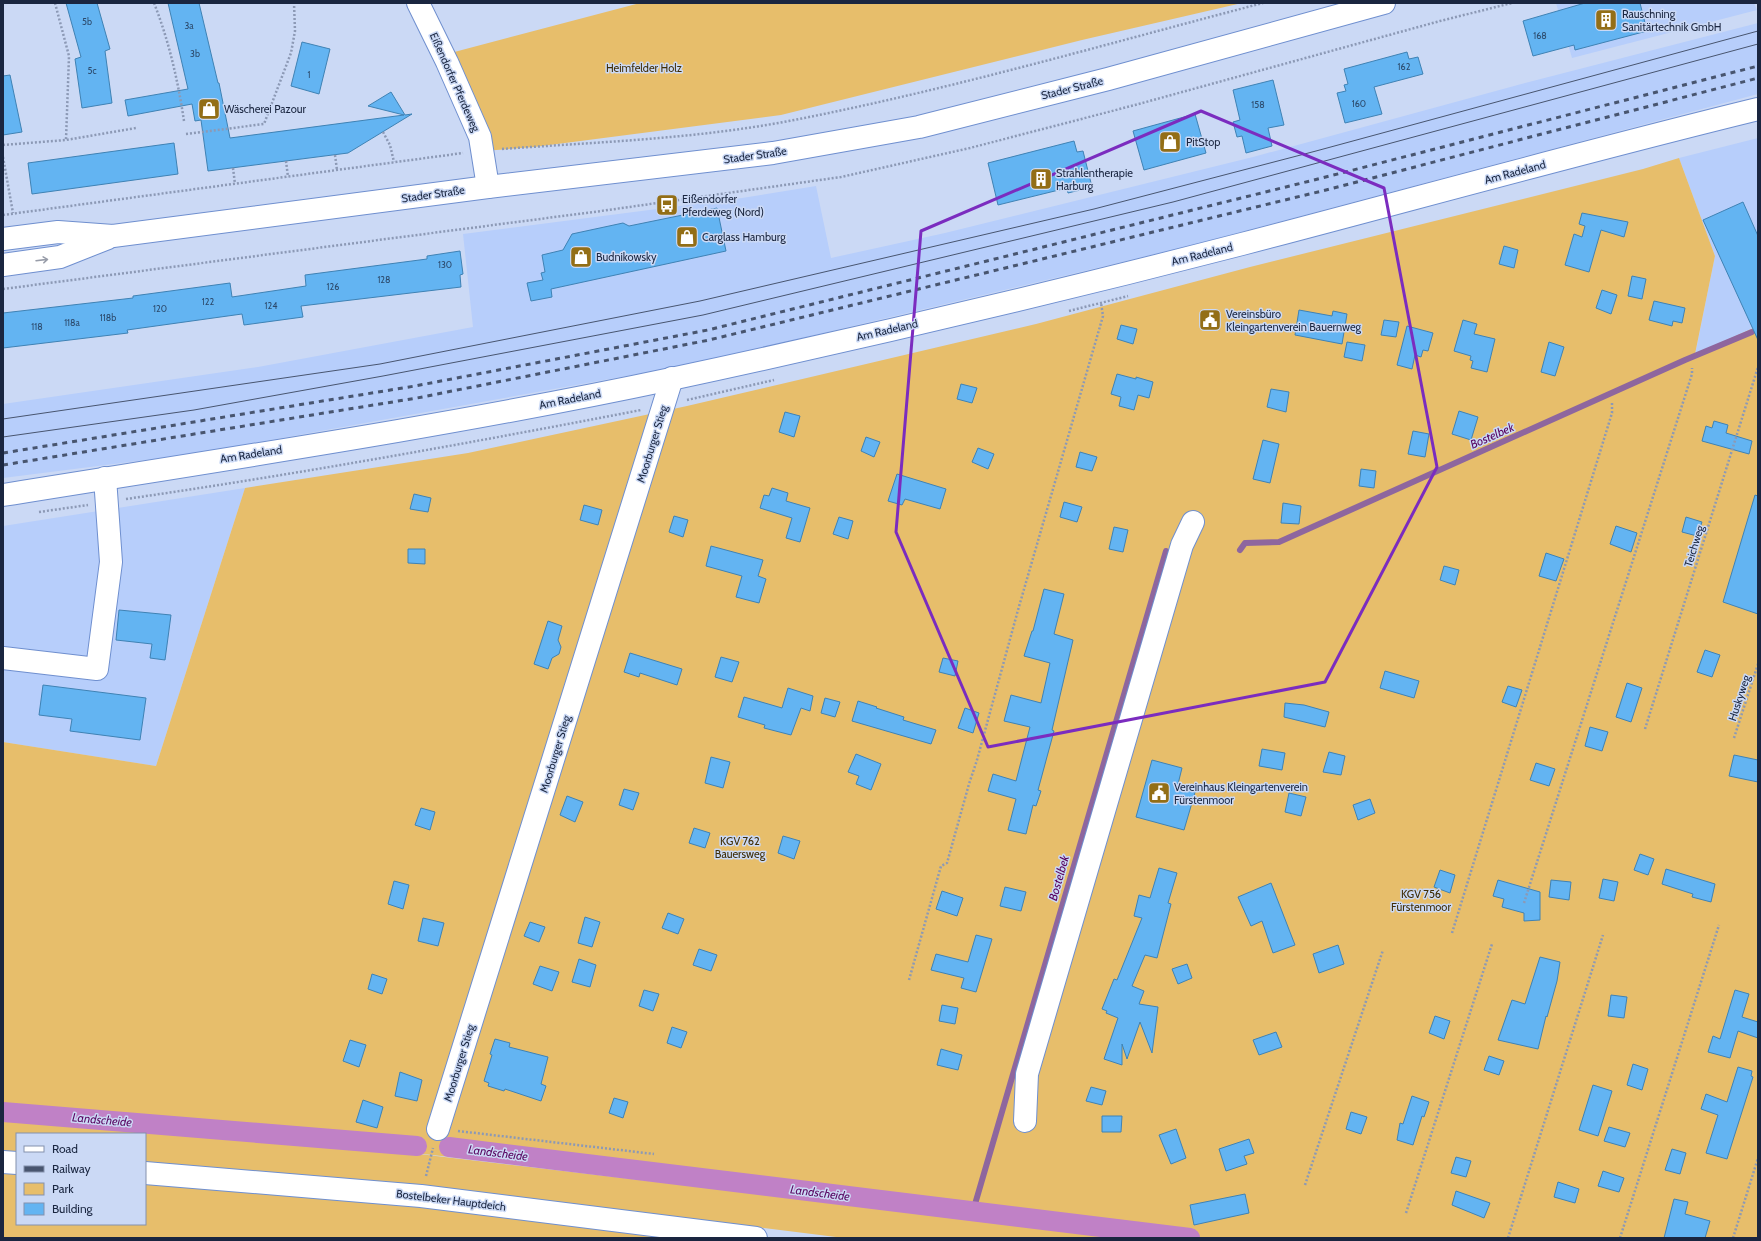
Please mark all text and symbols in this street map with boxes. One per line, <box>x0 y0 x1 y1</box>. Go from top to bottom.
building icon: Rauschning Sanitärtechnik GmbH <box>1593 7 1619 33</box>
place label: Rauschning Sanitärtechnik GmbH <box>1622 7 1721 34</box>
house number: 5b <box>82 16 92 27</box>
house number: 3a <box>184 20 194 31</box>
street label: Eißendorfer Pferdeweg <box>427 30 483 134</box>
house number: 168 <box>1533 30 1547 41</box>
house number: 3b <box>190 48 200 59</box>
park label: Heimfelder Holz <box>606 61 682 75</box>
house number: 162 <box>1398 61 1411 72</box>
house number: 5c <box>88 65 96 76</box>
house number: 1 <box>308 69 311 80</box>
street label: Stader Straße <box>1039 73 1105 102</box>
shop icon: Wäscherei Pazour <box>196 96 222 122</box>
house number: 160 <box>1352 98 1366 109</box>
house number: 158 <box>1251 99 1265 110</box>
place label: Wäscherei Pazour <box>224 102 306 116</box>
shop icon: PitStop <box>1157 129 1183 155</box>
place label: PitStop <box>1186 135 1220 149</box>
street label: Stader Straße <box>723 144 788 166</box>
street label: Am Radeland <box>1483 157 1547 187</box>
building icon: Strahlentherapie Harburg <box>1028 166 1054 192</box>
place label: Strahlentherapie Harburg <box>1056 166 1133 193</box>
street label: Stader Straße <box>401 183 466 205</box>
bus stop icon: Eißendorfer Pferdeweg (Nord) <box>654 192 680 218</box>
place label: Eißendorfer Pferdeweg (Nord) <box>682 192 764 219</box>
shop icon: Carglass Hamburg <box>674 224 700 250</box>
place label: Carglass Hamburg <box>702 230 786 244</box>
street label: Am Radeland <box>1170 240 1234 268</box>
shop icon: Budnikowsky <box>568 244 594 270</box>
place label: Budnikowsky <box>596 250 657 264</box>
one-way arrow <box>35 256 48 264</box>
house number: 130 <box>438 259 452 270</box>
house number: 128 <box>377 274 391 285</box>
house number: 126 <box>327 281 339 292</box>
house number: 122 <box>202 296 214 307</box>
house number: 124 <box>265 300 277 311</box>
house number: 120 <box>153 303 167 314</box>
public building icon: Vereinsbüro Kleingartenverein Bauernweg <box>1197 307 1223 333</box>
place label: Vereinsbüro Kleingartenverein Bauernweg <box>1226 307 1362 334</box>
house number: 118b <box>100 312 116 323</box>
street label: Am Radeland <box>855 316 919 344</box>
house number: 118a <box>64 317 80 328</box>
house number: 118 <box>31 321 43 332</box>
street label: Am Radeland <box>538 386 602 412</box>
street label: Moorburger Stieg <box>634 403 671 484</box>
water label: Bostelbek <box>1468 419 1517 452</box>
street label: Am Radeland <box>219 442 283 466</box>
street label: Teichweg <box>1681 523 1707 569</box>
street label: Huskyweg <box>1725 673 1753 723</box>
street label: Moorburger Stieg <box>537 713 574 794</box>
public building icon: Vereinhaus Kleingartenverein Fürstenmoor <box>1146 780 1172 806</box>
place label: Vereinhaus Kleingartenverein Fürstenmoor <box>1174 780 1308 807</box>
park label: KGV 762 Bauersweg <box>715 834 766 861</box>
water label: Bostelbek <box>1045 853 1072 902</box>
park label: KGV 756 Fürstenmoor <box>1391 887 1451 914</box>
street label: Moorburger Stieg <box>441 1022 478 1103</box>
water label: Landscheide <box>71 1109 133 1130</box>
legend <box>16 1133 146 1225</box>
text: Road <box>52 1141 78 1156</box>
water label: Landscheide <box>467 1141 529 1164</box>
text: Railway <box>52 1161 90 1176</box>
text: Park <box>52 1181 74 1196</box>
water label: Landscheide <box>789 1181 851 1204</box>
street label: Bostelbeker Hauptdeich <box>395 1186 507 1214</box>
text: Building <box>52 1201 94 1216</box>

